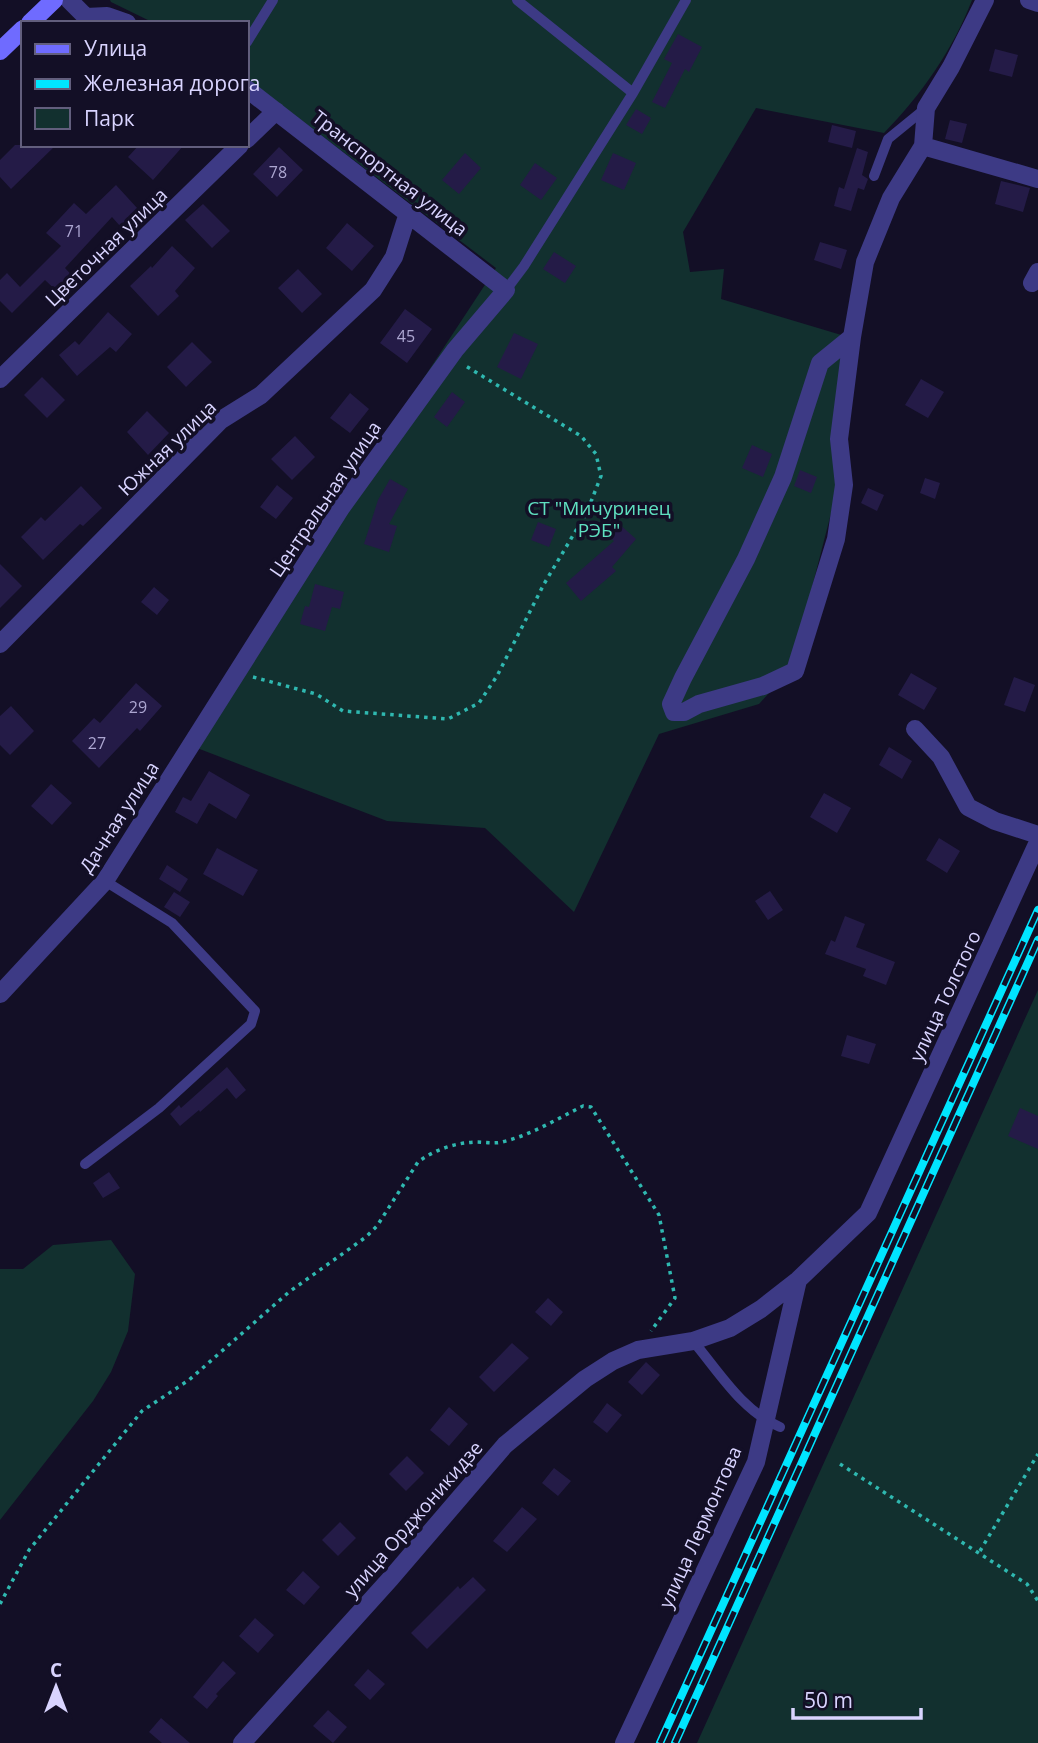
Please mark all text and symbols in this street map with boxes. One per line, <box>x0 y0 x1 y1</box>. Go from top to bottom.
legend <box>21 21 248 147</box>
text: Улица <box>84 34 147 62</box>
text: Железная дорога <box>84 69 260 97</box>
text: Парк <box>84 104 135 132</box>
street label: Транспортная улица <box>307 104 473 242</box>
house number: 78 <box>269 161 287 183</box>
street label: Цветочная улица <box>39 182 173 312</box>
house number: 71 <box>65 220 83 242</box>
house number: 45 <box>397 325 415 347</box>
street label: Южная улица <box>112 395 222 501</box>
street label: Центральная улица <box>263 416 387 582</box>
park label: СТ "Мичуринец РЭБ" <box>527 495 671 543</box>
house number: 29 <box>129 696 147 718</box>
house number: 27 <box>88 732 106 754</box>
street label: Дачная улица <box>73 756 165 878</box>
street label: улица Толстого <box>903 926 987 1066</box>
street label: улица Орджоникидзе <box>338 1435 488 1603</box>
street label: улица Лермонтова <box>653 1442 747 1612</box>
north arrow <box>21 1652 91 1722</box>
text: С <box>50 1657 62 1683</box>
scale bar <box>793 1676 921 1720</box>
text: 50 m <box>804 1686 853 1714</box>

